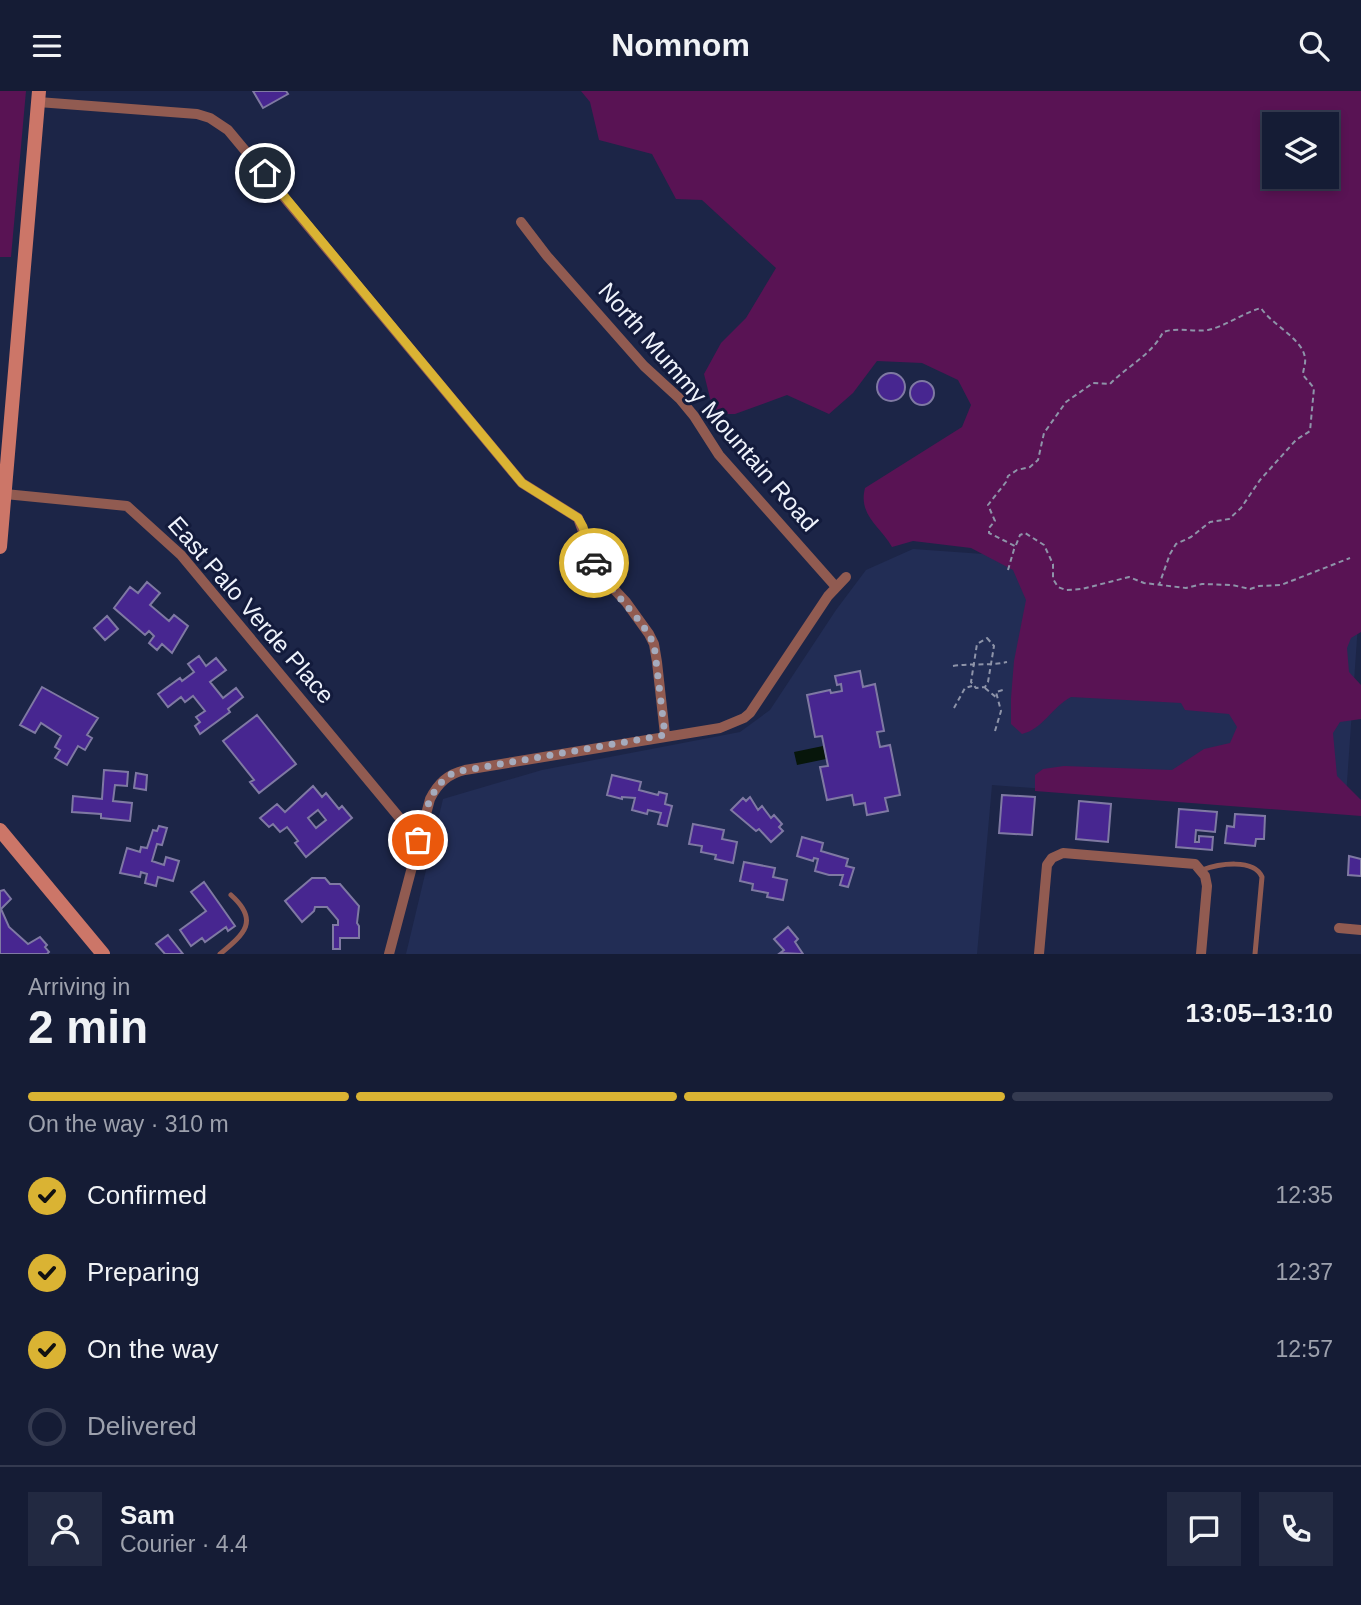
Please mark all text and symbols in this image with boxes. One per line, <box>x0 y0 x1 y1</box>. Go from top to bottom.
icon: menu <box>28 27 66 65</box>
text: Nomnom <box>611 27 750 63</box>
icon: search <box>1295 27 1333 65</box>
map controls <box>1262 112 1339 189</box>
button: layers <box>1262 112 1339 189</box>
pin <box>235 143 295 203</box>
icon: home <box>246 154 284 192</box>
street label: North Mummy Mountain Road <box>593 277 824 536</box>
street label: East Palo Verde Place <box>163 511 340 709</box>
courier <box>559 528 629 598</box>
icon: car <box>575 544 613 582</box>
pin <box>388 810 448 870</box>
icon: bag <box>399 821 437 859</box>
text: Arriving in <box>28 974 130 1000</box>
text: 13:05–13:10 <box>1186 998 1333 1028</box>
text: 2 min <box>28 1001 148 1053</box>
text: On the way · 310 m <box>28 1111 229 1137</box>
icon: check <box>28 1177 66 1215</box>
text: Confirmed <box>87 1180 207 1210</box>
text: 12:35 <box>1275 1182 1333 1208</box>
icon: check <box>28 1254 66 1292</box>
text: Preparing <box>87 1257 200 1287</box>
text: 12:37 <box>1275 1259 1333 1285</box>
icon: check <box>28 1331 66 1369</box>
text: On the way <box>87 1334 219 1364</box>
text: 12:57 <box>1275 1336 1333 1362</box>
text: Delivered <box>87 1411 197 1441</box>
button: person <box>28 1492 102 1566</box>
button: chat <box>1167 1492 1241 1566</box>
button: phone <box>1259 1492 1333 1566</box>
text: Sam <box>120 1500 175 1530</box>
text: Courier · 4.4 <box>120 1531 248 1557</box>

